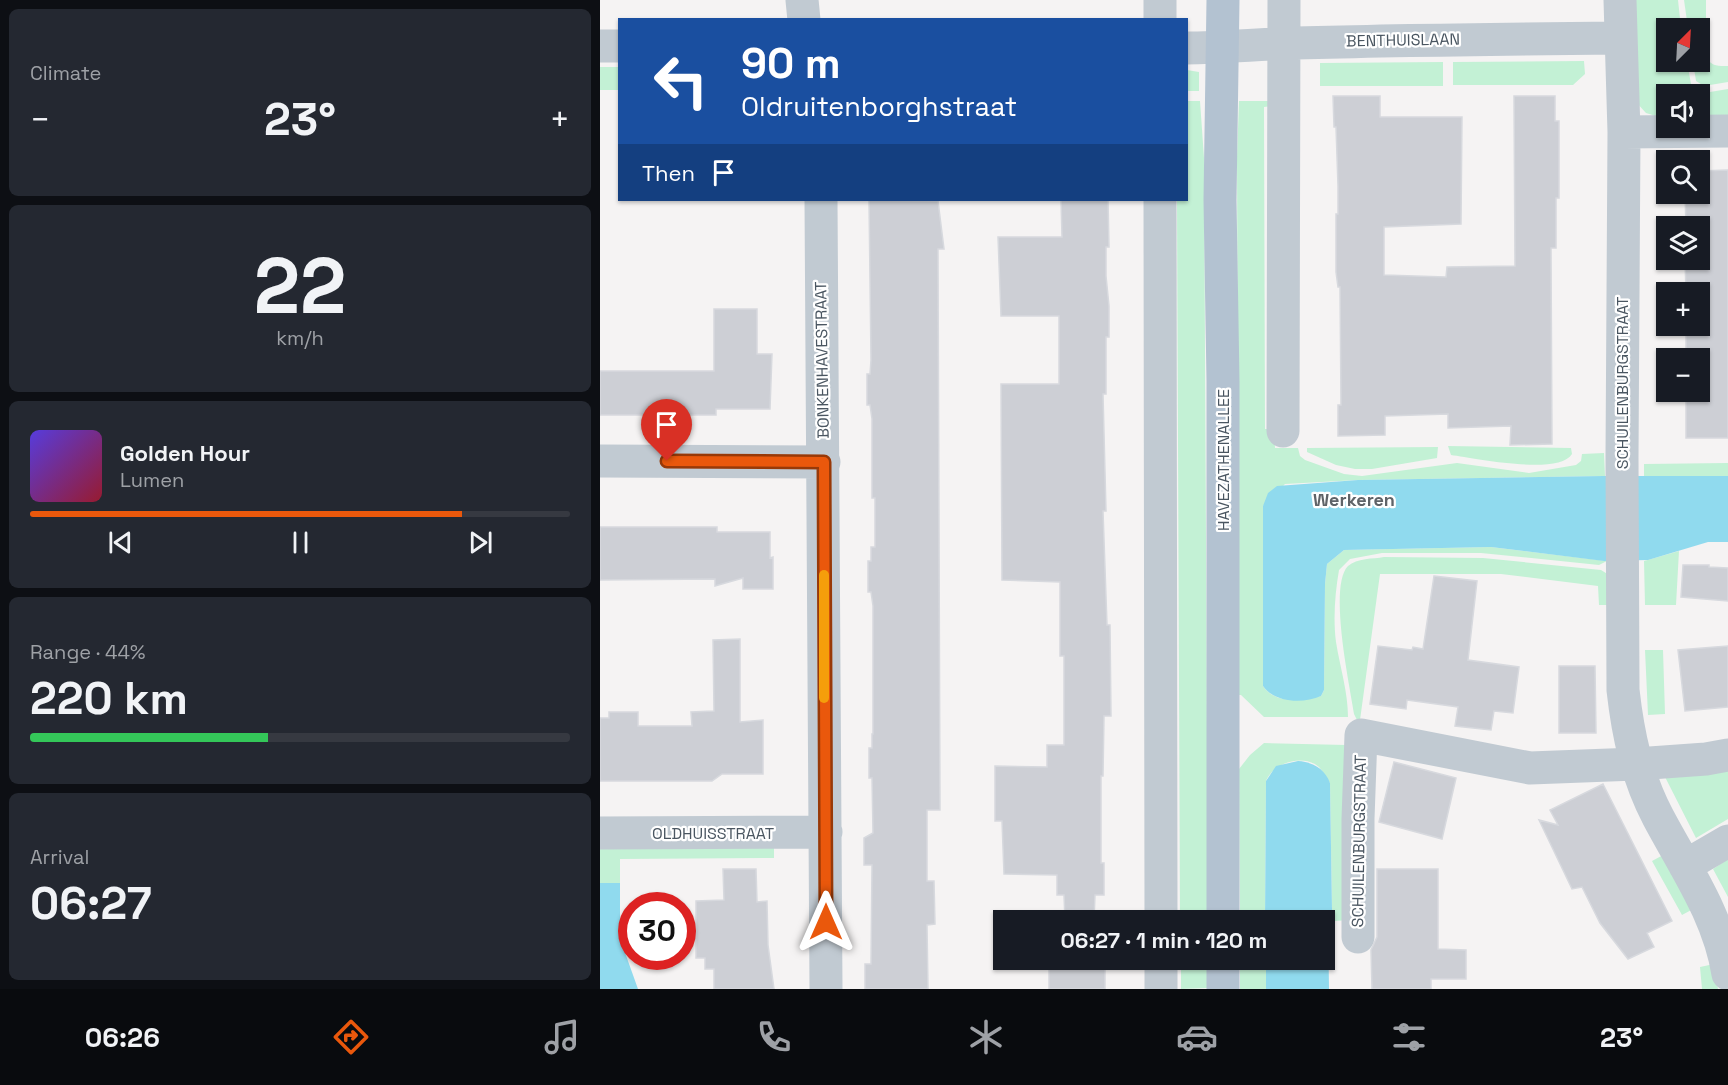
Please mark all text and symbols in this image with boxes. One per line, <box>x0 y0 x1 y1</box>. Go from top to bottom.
north arrow <box>1656 18 1710 72</box>
map controls <box>1656 18 1710 402</box>
street label: BENTHUISLAAN <box>1346 29 1460 51</box>
text: 90 m <box>741 37 841 90</box>
icon: left <box>642 42 720 120</box>
text: Climate <box>30 60 101 86</box>
button: sound <box>1656 84 1710 138</box>
text: Oldruitenborghstraat <box>741 89 1017 124</box>
text: 23° <box>264 91 336 148</box>
text: − <box>30 99 50 141</box>
text: + <box>550 99 570 141</box>
button: search <box>1656 150 1710 204</box>
icon: arrive <box>707 156 740 189</box>
text: Then <box>642 159 695 187</box>
button: layers <box>1656 216 1710 270</box>
text: 22 <box>254 236 346 336</box>
street label: BONKENHAVESTRAAT <box>810 281 834 439</box>
button: + <box>1656 282 1710 336</box>
street label: SCHUILENBURGSTRAAT <box>1612 297 1633 469</box>
text: km/h <box>276 325 324 351</box>
button: − <box>1656 348 1710 402</box>
street label: HAVEZATHENALLEE <box>1213 389 1234 531</box>
pin <box>641 399 692 461</box>
icon: arrive <box>650 408 683 441</box>
text: Golden Hour <box>120 439 250 467</box>
text: Lumen <box>120 467 184 493</box>
district label: Werkeren <box>1313 488 1395 511</box>
icon: previous <box>104 526 137 559</box>
icon: pause <box>284 526 317 559</box>
icon: next <box>464 526 497 559</box>
text: Range · 44% <box>30 639 146 665</box>
text: 220 km <box>30 670 188 727</box>
street label: SCHUILENBURGSTRAAT <box>1347 755 1371 927</box>
street label: OLDHUISSTRAAT <box>652 823 774 844</box>
text: Arrival <box>30 844 89 870</box>
text: 06:27 <box>30 875 152 932</box>
position arrow <box>794 890 858 954</box>
speed limit sign: 30 <box>618 892 696 970</box>
text: 06:27 · 1 min · 120 m <box>1061 926 1267 954</box>
icon: directions <box>330 1016 372 1058</box>
icon: music <box>541 1016 583 1058</box>
icon: phone <box>753 1016 795 1058</box>
icon: climate <box>965 1016 1007 1058</box>
icon: car <box>1176 1016 1218 1058</box>
icon: filters <box>1388 1016 1430 1058</box>
text: 06:26 <box>85 1020 160 1055</box>
text: 23° <box>1600 1020 1643 1055</box>

